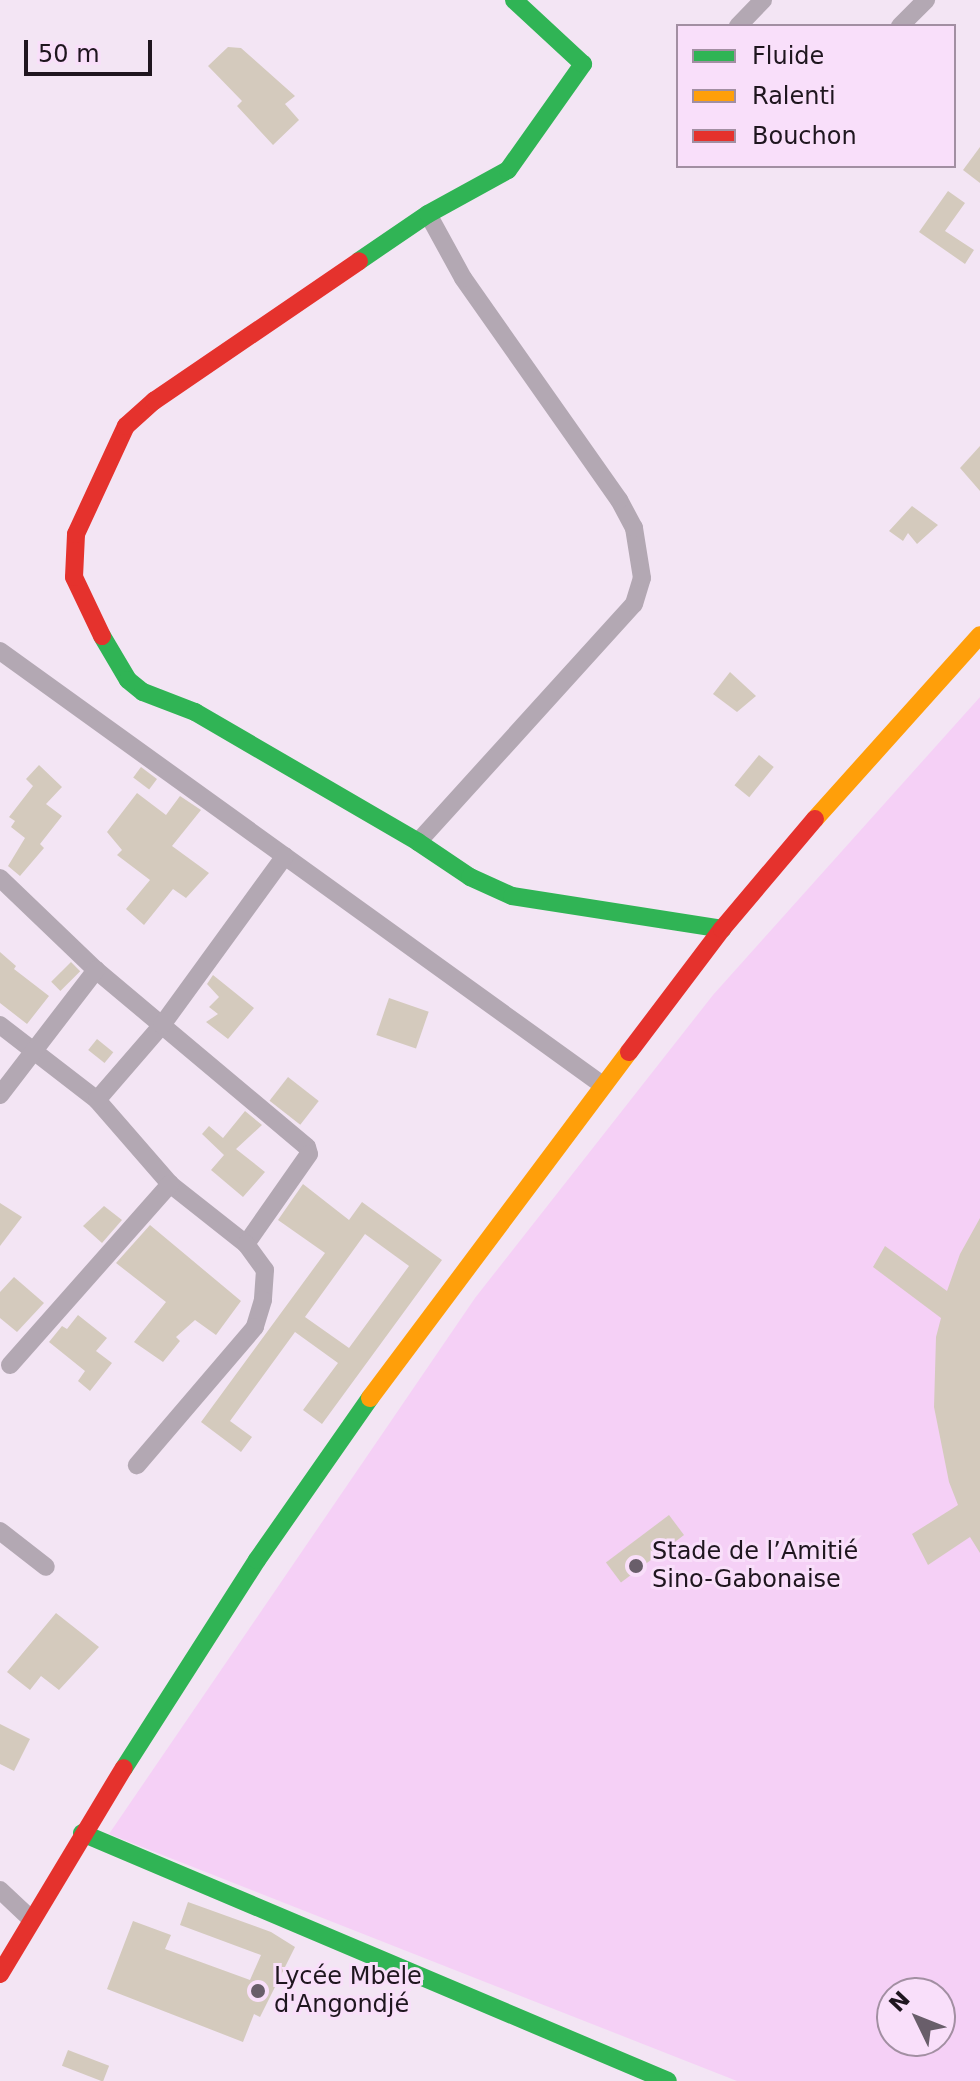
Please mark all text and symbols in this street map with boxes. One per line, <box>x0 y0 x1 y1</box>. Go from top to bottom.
scale bar <box>28 24 156 74</box>
legend <box>676 24 956 168</box>
text: 50 m <box>38 40 100 68</box>
text: Fluide <box>752 42 824 70</box>
text: Ralenti <box>752 82 836 110</box>
text: Bouchon <box>752 122 857 150</box>
place label: Stade de l’Amitié Sino-Gabonaise <box>652 1538 858 1594</box>
marker: Stade de l’Amitié Sino-Gabonaise <box>627 1557 645 1575</box>
place label: Lycée Mbele d'Angondjé <box>274 1963 422 2019</box>
north arrow <box>876 1977 956 2057</box>
marker: Lycée Mbele d'Angondjé <box>249 1982 267 2000</box>
text: N <box>884 1986 915 2017</box>

